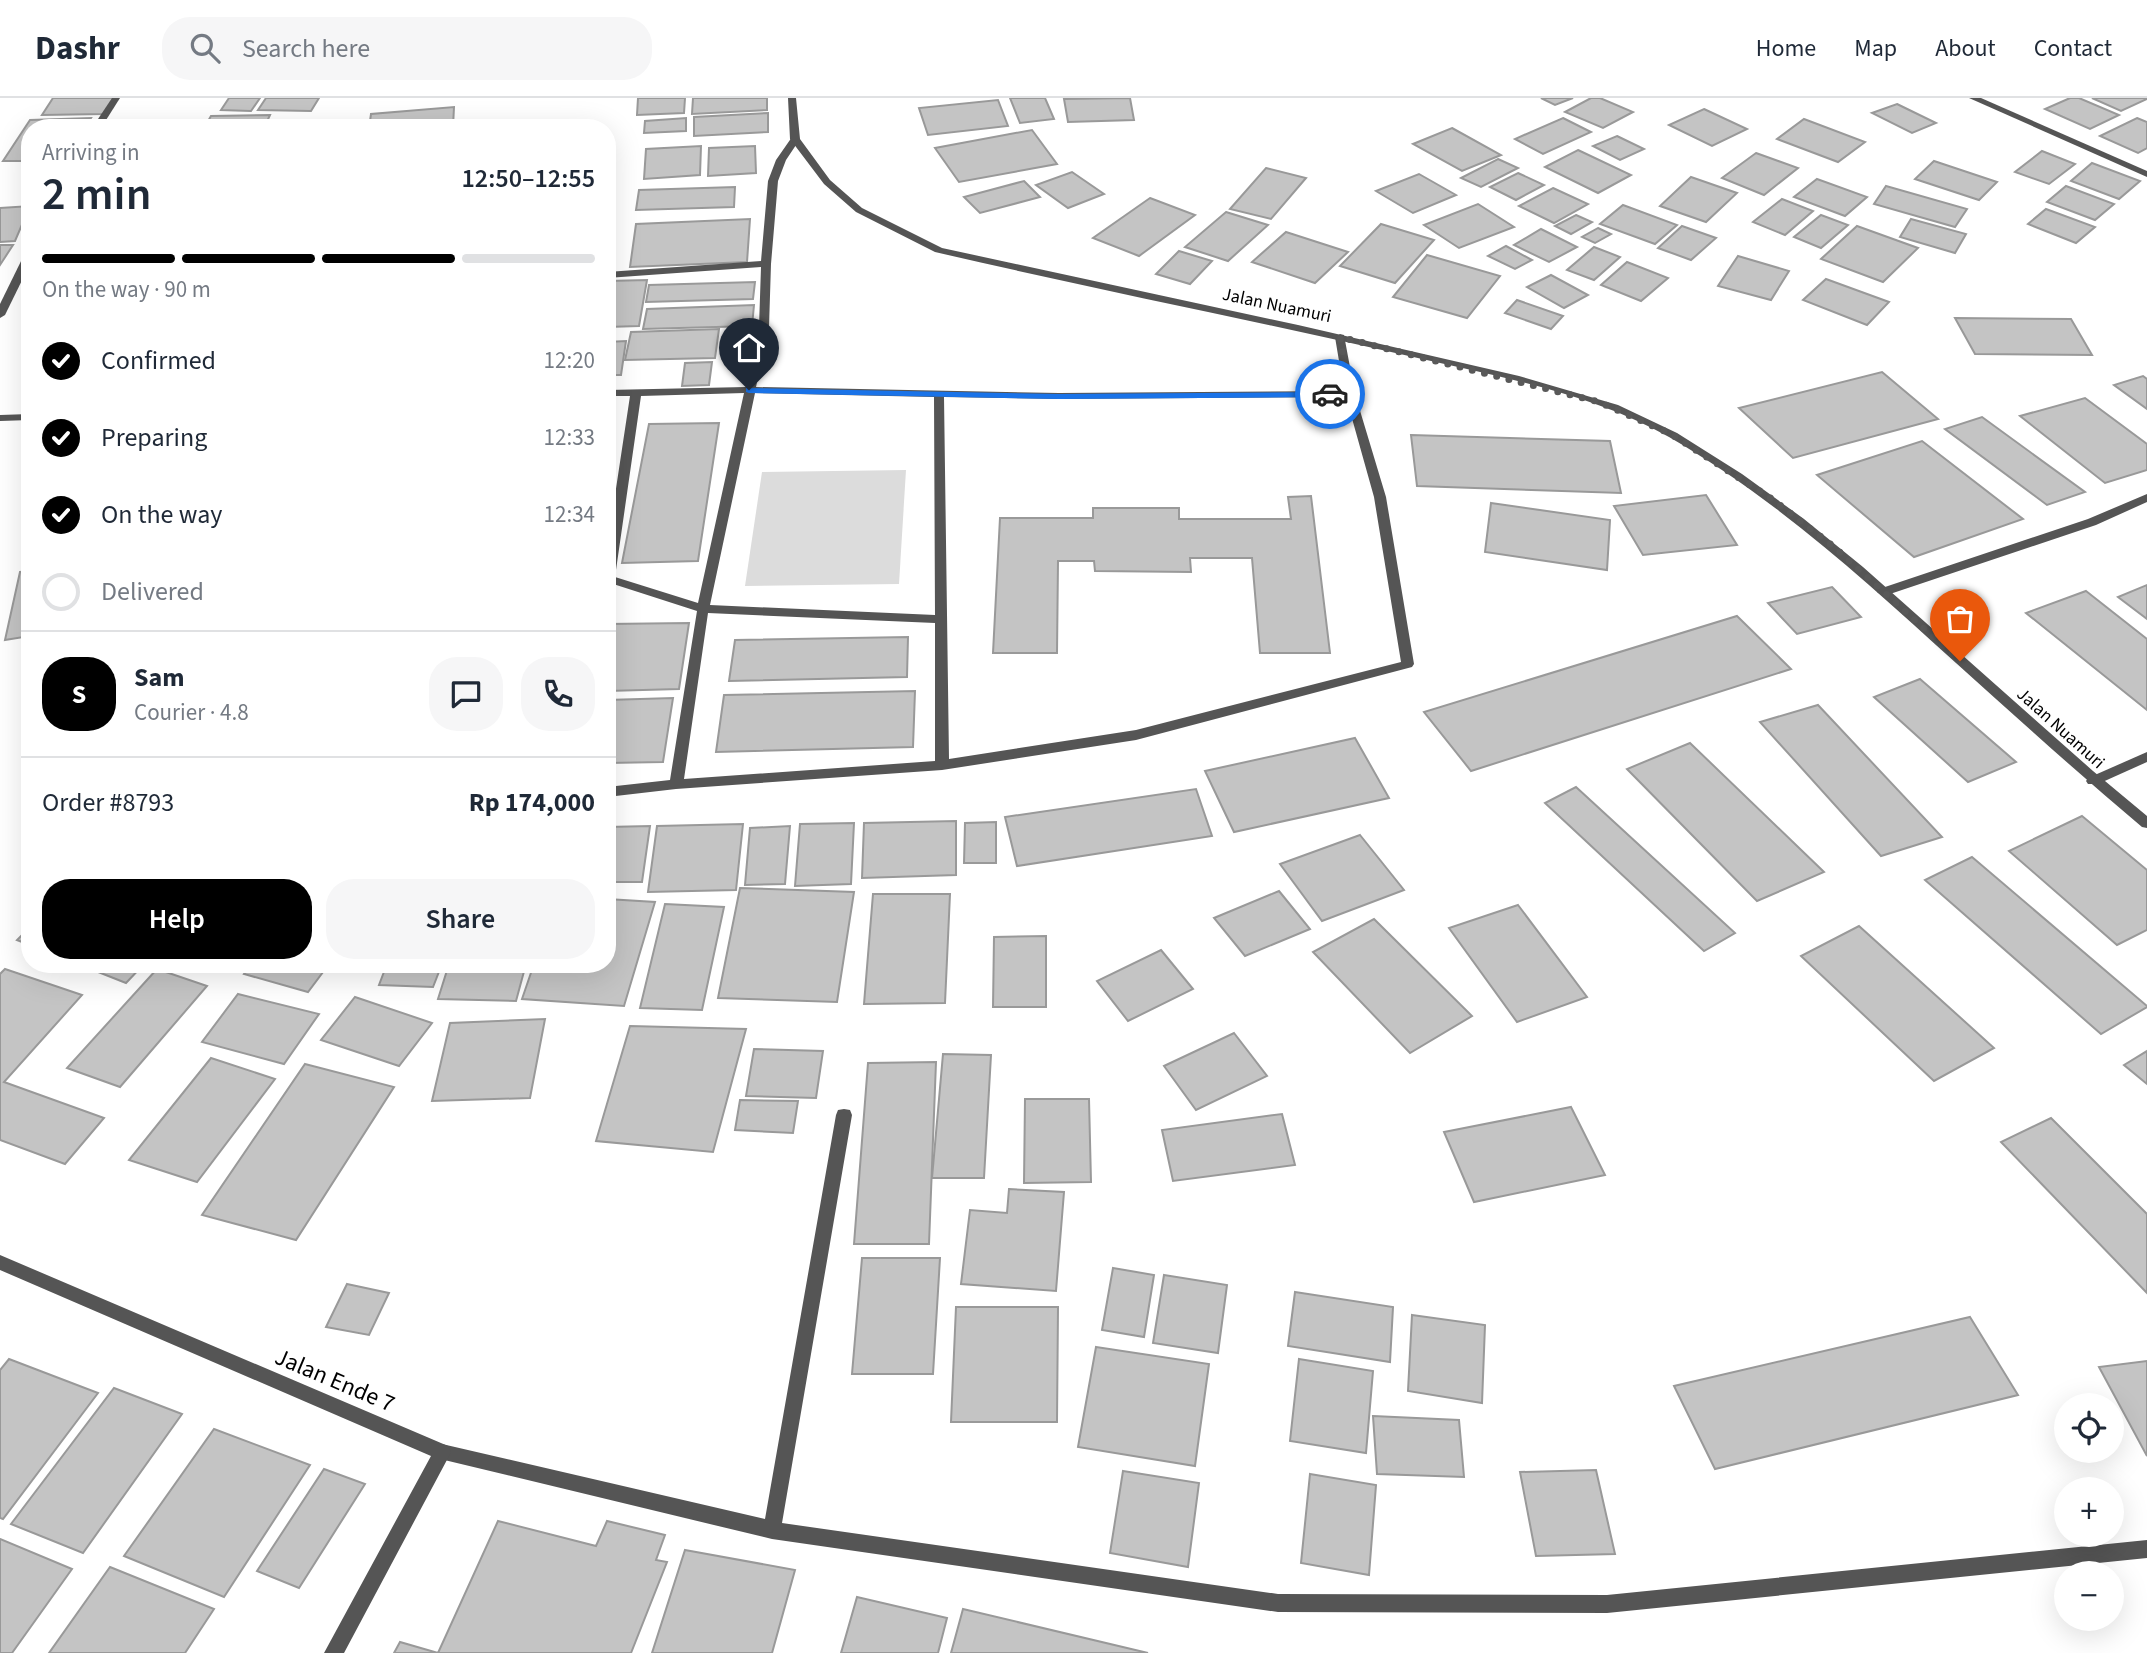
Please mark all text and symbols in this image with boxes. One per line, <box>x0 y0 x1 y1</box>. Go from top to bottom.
search box <box>162 17 652 80</box>
text: Dashr <box>35 25 120 72</box>
icon: search <box>186 29 224 67</box>
text: Search here <box>242 30 370 67</box>
text: Home <box>1756 31 1816 66</box>
text: Map <box>1854 31 1897 66</box>
text: About <box>1935 31 1996 66</box>
text: Contact <box>2034 31 2112 66</box>
text: Arriving in <box>42 136 140 169</box>
text: 12:50–12:55 <box>462 160 595 197</box>
text: 2 min <box>42 162 151 227</box>
text: On the way · 90 m <box>42 273 211 306</box>
street label: Jalan Nuamuri <box>1220 282 1334 329</box>
pin <box>719 318 779 390</box>
icon: home <box>730 329 768 367</box>
icon: check <box>42 342 80 380</box>
text: Confirmed <box>101 342 216 379</box>
text: 12:20 <box>544 344 595 377</box>
courier <box>1295 359 1365 429</box>
icon: car <box>1311 375 1349 413</box>
icon: check <box>42 419 80 457</box>
text: Preparing <box>101 419 207 456</box>
text: 12:33 <box>544 421 595 454</box>
icon: check <box>42 496 80 534</box>
text: On the way <box>101 496 222 533</box>
text: 12:34 <box>544 498 595 531</box>
text: Delivered <box>101 573 204 610</box>
pin <box>1930 589 1990 661</box>
icon: bag <box>1941 600 1979 638</box>
button: chat <box>429 657 503 731</box>
button: phone <box>521 657 595 731</box>
text: Sam <box>134 659 184 696</box>
text: S <box>72 676 86 713</box>
street label: Jalan Nuamuri <box>2011 682 2110 775</box>
text: Courier · 4.8 <box>134 696 249 729</box>
text: Order #8793 <box>42 784 174 821</box>
text: Rp 174,000 <box>469 784 595 821</box>
button: Help <box>42 879 312 959</box>
button: Share <box>326 879 595 959</box>
street label: Jalan Ende 7 <box>269 1339 400 1421</box>
map controls <box>2054 1393 2124 1631</box>
button: locate <box>2054 1393 2124 1463</box>
button: + <box>2054 1477 2124 1547</box>
button: − <box>2054 1561 2124 1631</box>

